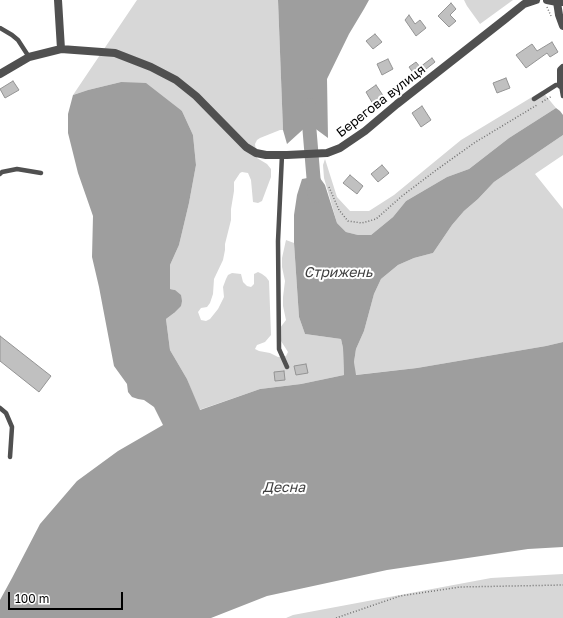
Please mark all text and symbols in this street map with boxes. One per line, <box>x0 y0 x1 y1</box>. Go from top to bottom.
street label: Берегова вулиця <box>333 61 429 141</box>
water label: Стрижень <box>304 265 372 281</box>
water label: Десна <box>263 480 305 496</box>
scale bar <box>10 584 125 610</box>
text: 100 m <box>15 591 49 606</box>

